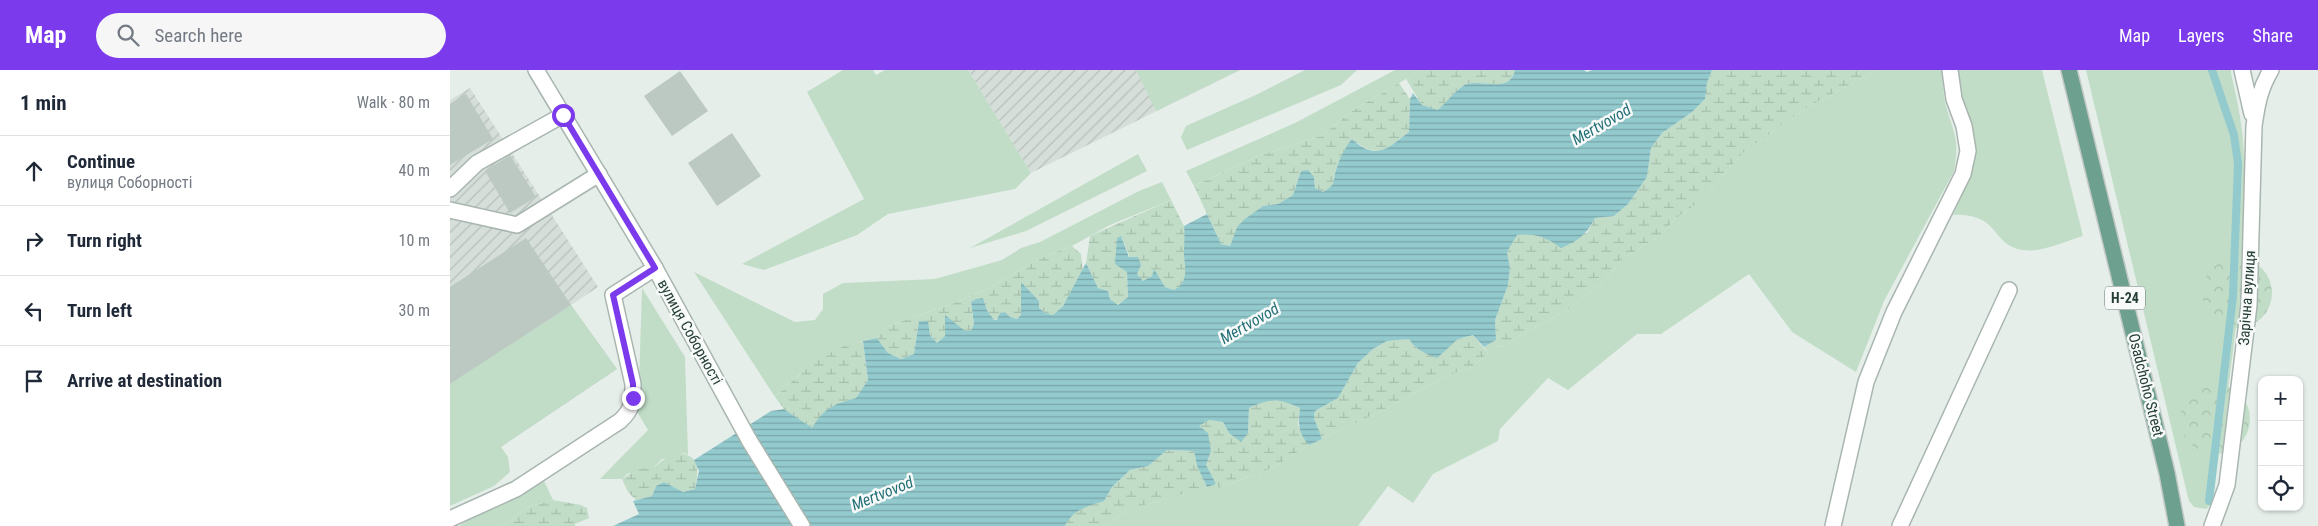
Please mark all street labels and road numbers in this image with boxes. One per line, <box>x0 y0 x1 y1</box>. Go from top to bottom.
street label: Зарічна вулиця <box>2235 250 2259 346</box>
street label: вулиця Соборності <box>654 276 726 388</box>
road number: Н-24 <box>2105 287 2145 310</box>
street label: Osadchoho Street <box>2124 332 2168 438</box>

